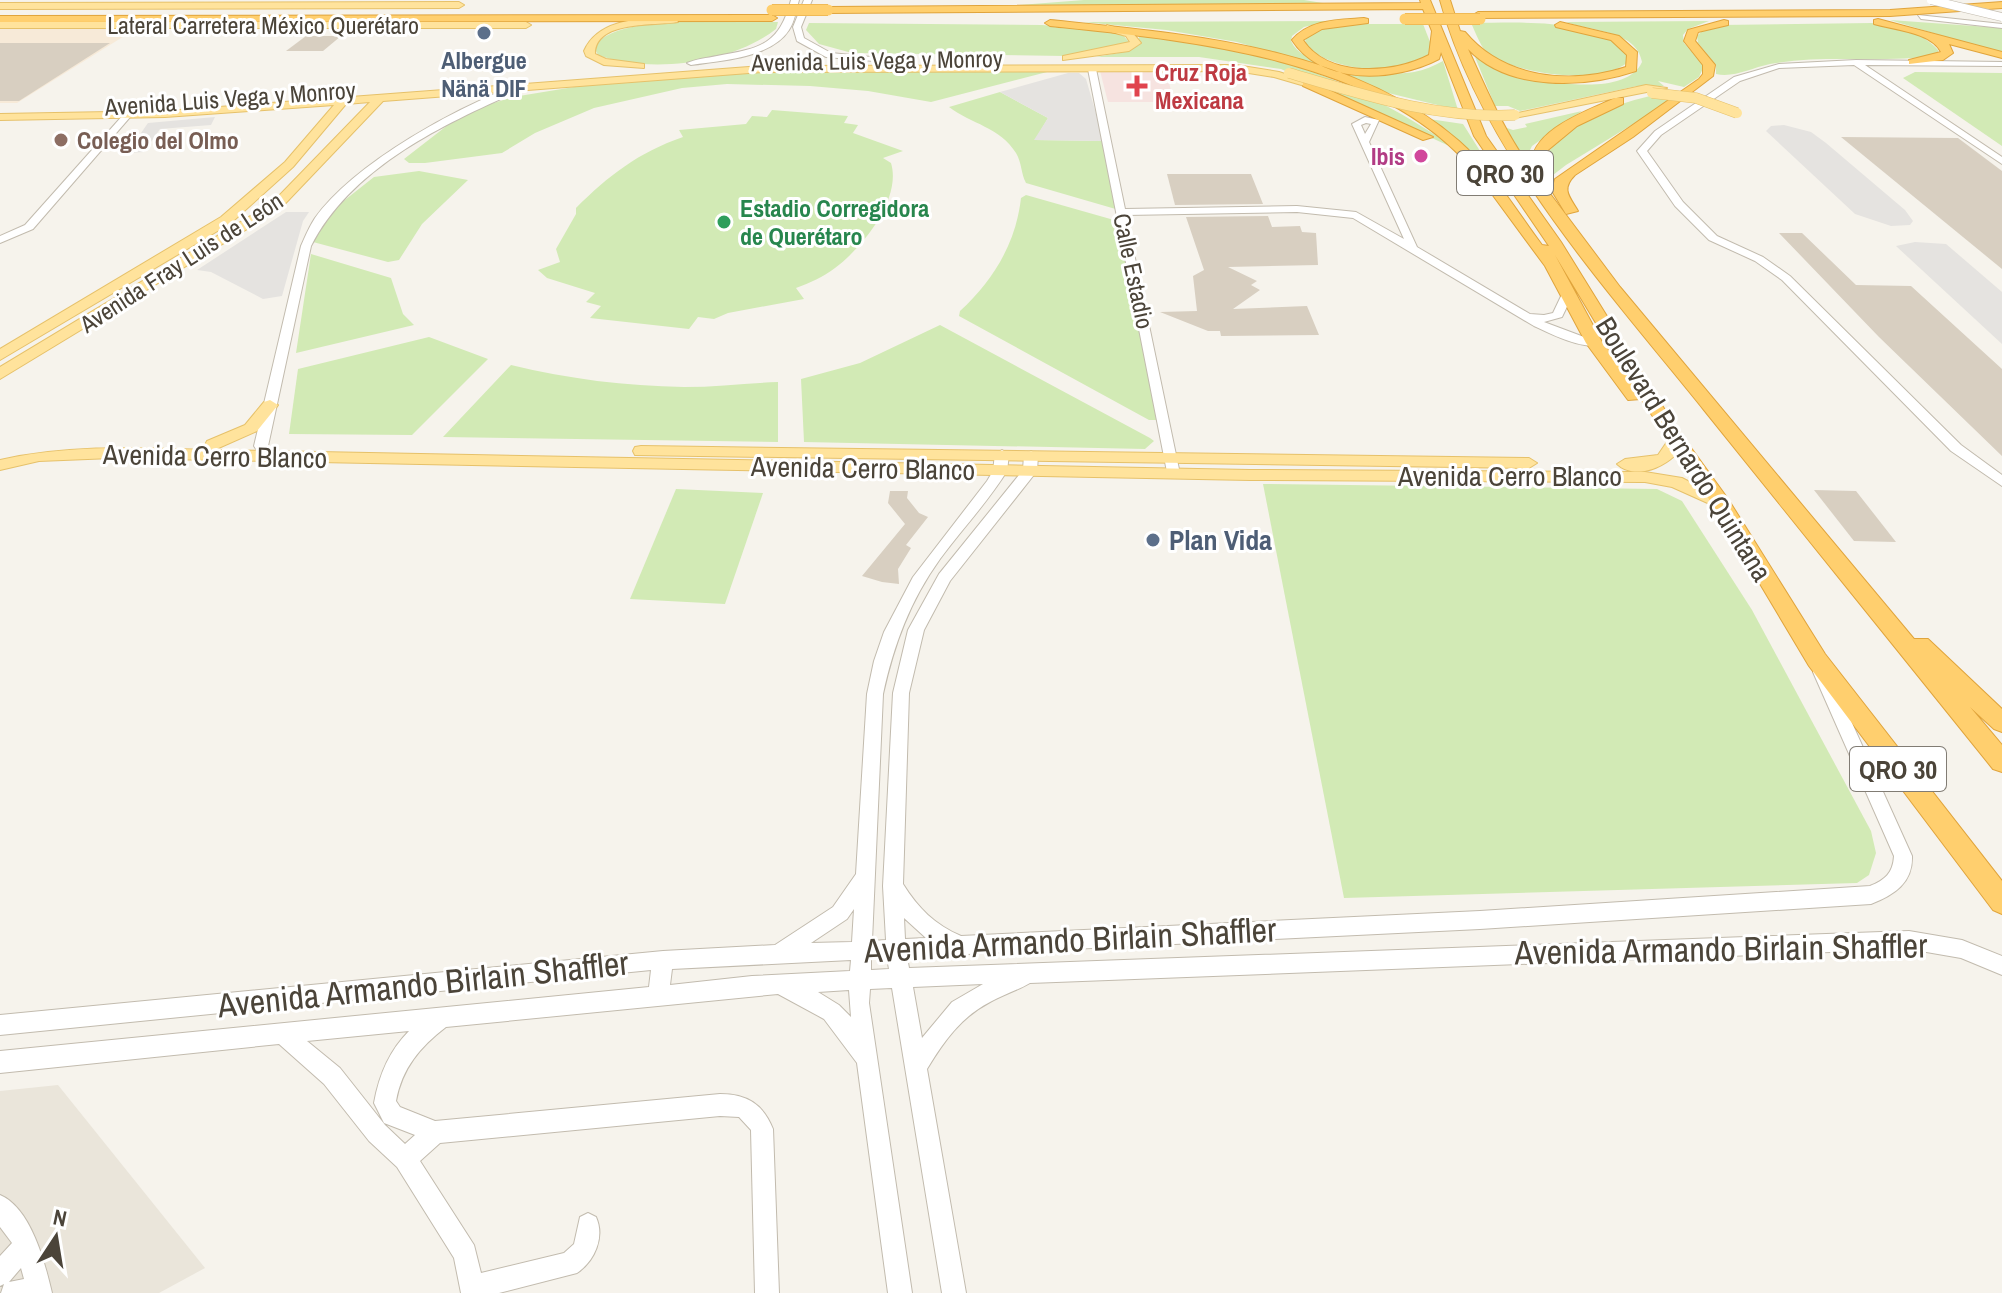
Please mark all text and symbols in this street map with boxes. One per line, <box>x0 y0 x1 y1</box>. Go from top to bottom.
street label: Lateral Carretera México Querétaro <box>107 9 419 41</box>
marker: Albergue Nänä DIF <box>475 24 493 42</box>
street label: Avenida Luis Vega y Monroy <box>750 42 1003 78</box>
place label: Albergue Nänä DIF <box>441 44 527 104</box>
place label: Cruz Roja Mexicana <box>1155 56 1247 116</box>
street label: Avenida Luis Vega y Monroy <box>103 73 357 123</box>
marker: Cruz Roja Mexicana <box>1126 75 1148 97</box>
place label: Colegio del Olmo <box>77 124 239 156</box>
marker: Colegio del Olmo <box>52 131 70 149</box>
place label: Ibis <box>1371 140 1405 172</box>
marker: Ibis <box>1412 147 1430 165</box>
road number: QRO 30 <box>1457 151 1553 195</box>
street label: Avenida Fray Luis de León <box>72 184 289 340</box>
place label: Estadio Corregidora de Querétaro <box>740 192 929 252</box>
street label: Calle Estadio <box>1106 210 1162 332</box>
marker: Estadio Corregidora de Querétaro <box>715 213 733 231</box>
street label: Boulevard Bernardo Quintana <box>1587 310 1781 589</box>
street label: Avenida Cerro Blanco <box>102 435 327 477</box>
street label: Avenida Cerro Blanco <box>750 447 975 489</box>
street label: Avenida Cerro Blanco <box>1397 457 1622 495</box>
place label: Plan Vida <box>1169 521 1272 559</box>
marker: Plan Vida <box>1144 531 1162 549</box>
road number: QRO 30 <box>1850 747 1946 791</box>
street label: Avenida Armando Birlain Shaffler <box>862 906 1278 974</box>
street label: Avenida Armando Birlain Shaffler <box>1513 922 1929 976</box>
street label: Avenida Armando Birlain Shaffler <box>214 939 631 1029</box>
north arrow <box>16 1197 96 1277</box>
text: N <box>51 1201 70 1233</box>

